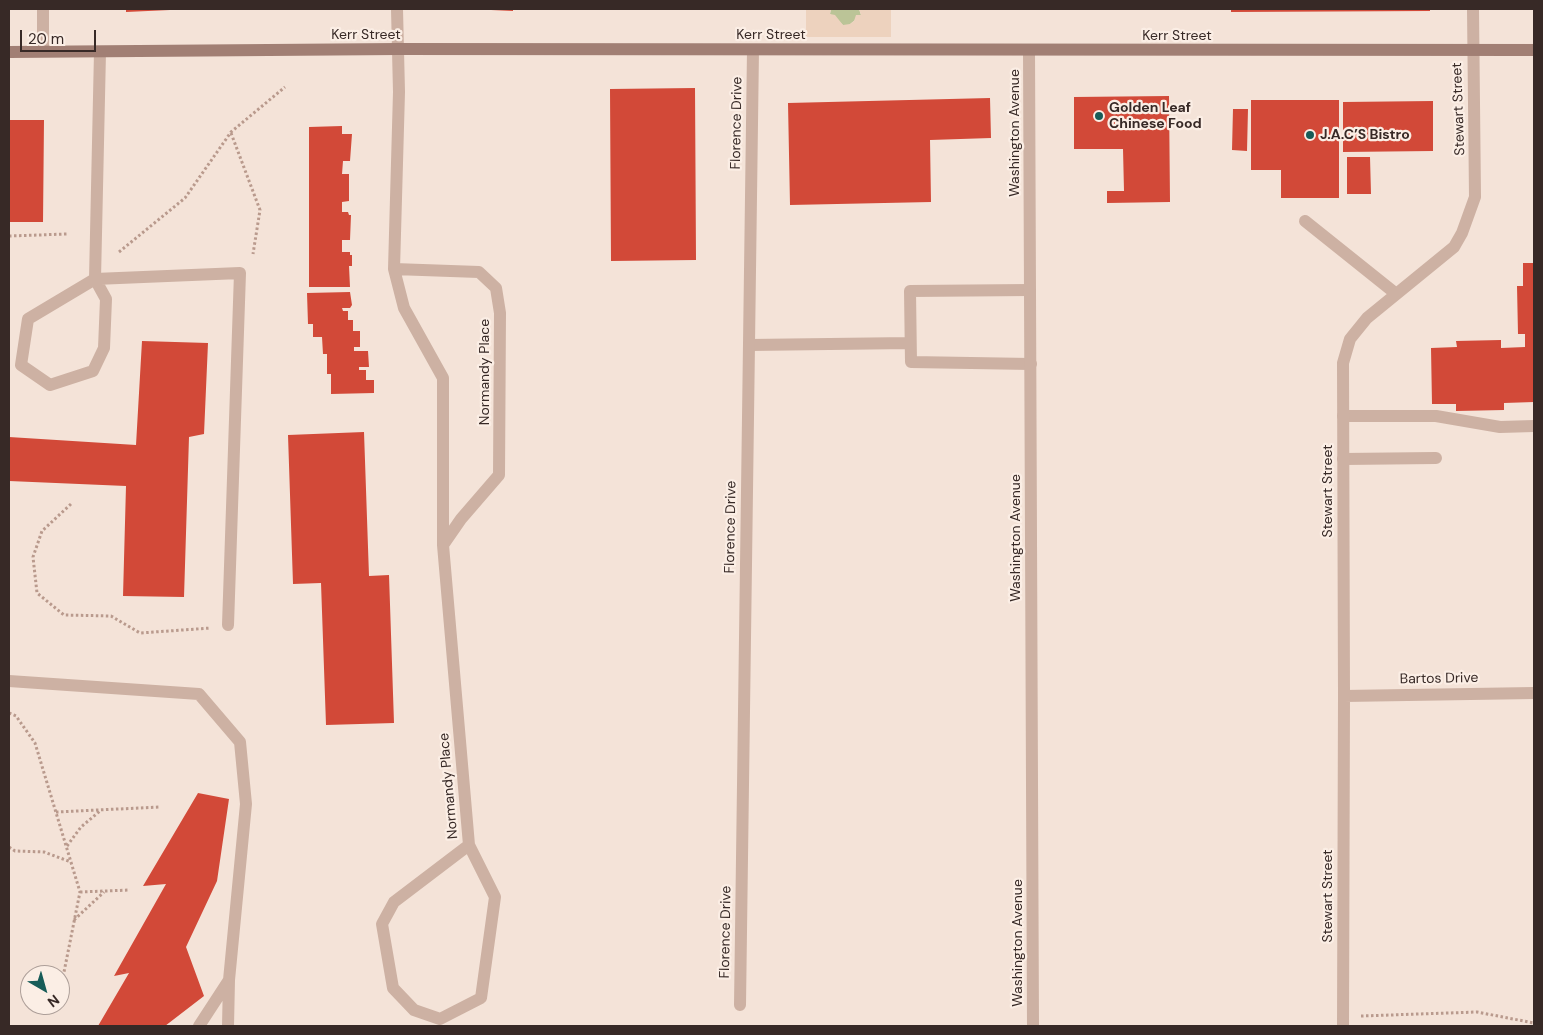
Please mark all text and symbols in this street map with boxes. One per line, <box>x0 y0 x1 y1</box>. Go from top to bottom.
scale bar <box>22 20 99 52</box>
street label: Kerr Street <box>331 27 401 43</box>
street label: Kerr Street <box>736 27 806 43</box>
street label: Kerr Street <box>1142 28 1212 44</box>
text: 20 m <box>28 29 64 49</box>
street label: Stewart Street <box>1449 62 1469 156</box>
street label: Washington Avenue <box>1007 69 1023 197</box>
street label: Florence Drive <box>728 77 746 169</box>
place label: Golden Leaf Chinese Food <box>1109 100 1202 132</box>
marker: Golden Leaf Chinese Food <box>1093 110 1105 122</box>
place label: J.A.C’S Bistro <box>1320 127 1410 143</box>
marker: J.A.C’S Bistro <box>1304 129 1316 141</box>
street label: Normandy Place <box>477 319 493 425</box>
street label: Stewart Street <box>1320 444 1336 538</box>
street label: Washington Avenue <box>1008 474 1024 602</box>
street label: Florence Drive <box>722 481 740 573</box>
street label: Bartos Drive <box>1399 670 1479 688</box>
street label: Normandy Place <box>436 732 462 840</box>
street label: Stewart Street <box>1320 849 1336 943</box>
street label: Washington Avenue <box>1010 879 1026 1007</box>
street label: Florence Drive <box>717 886 735 978</box>
north arrow <box>20 965 70 1015</box>
text: N <box>44 991 63 1011</box>

